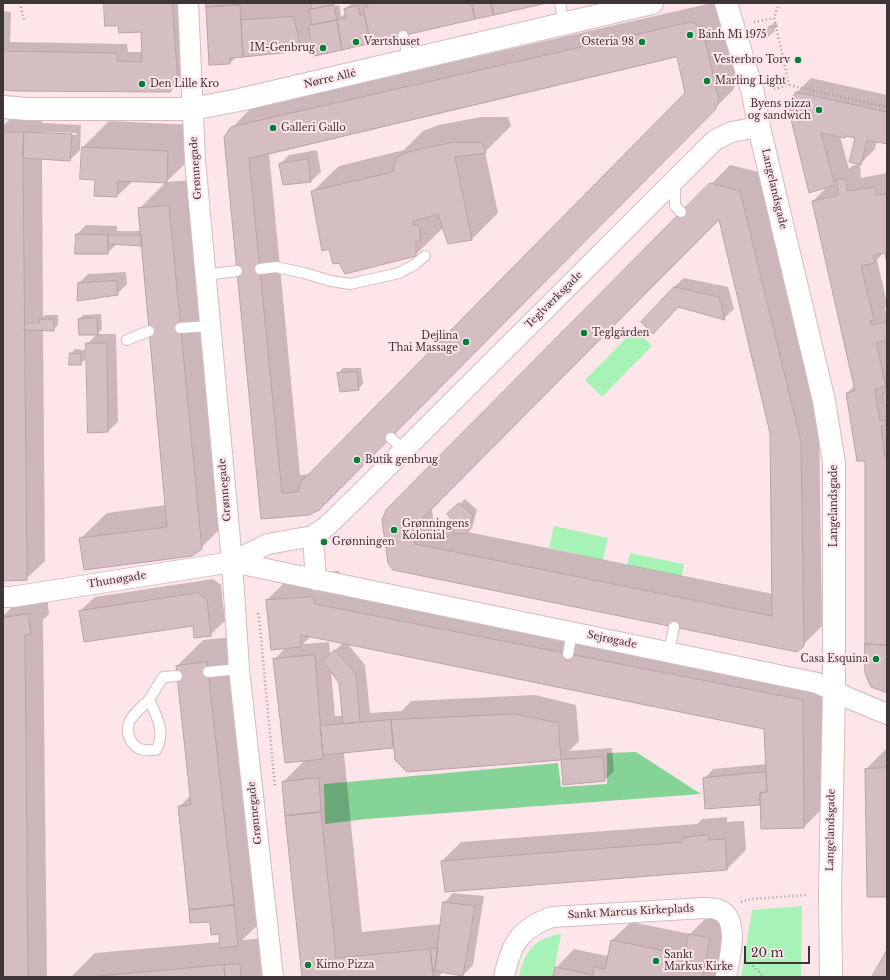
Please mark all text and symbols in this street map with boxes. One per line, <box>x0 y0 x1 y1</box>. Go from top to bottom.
place label: Bánh Mì 1975 <box>698 29 766 41</box>
marker: Bánh Mì 1975 <box>685 30 695 40</box>
place label: Værtshuset <box>364 36 420 48</box>
place label: Osteria 98 <box>581 36 634 48</box>
marker: Værtshuset <box>351 37 361 47</box>
marker: Osteria 98 <box>637 37 647 47</box>
place label: IM-Genbrug <box>250 42 315 54</box>
marker: IM-Genbrug <box>318 43 328 53</box>
place label: Vesterbro Torv <box>714 54 790 66</box>
marker: Vesterbro Torv <box>793 55 803 65</box>
street label: Nørre Allé <box>303 67 357 91</box>
place label: Marling Light <box>715 75 786 87</box>
marker: Marling Light <box>702 76 712 86</box>
place label: Den Lille Kro <box>150 78 219 90</box>
marker: Den Lille Kro <box>137 79 147 89</box>
place label: Byens pizza og sandwich <box>748 98 811 122</box>
marker: Byens pizza og sandwich <box>814 105 824 115</box>
place label: Galleri Gallo <box>281 122 346 134</box>
marker: Galleri Gallo <box>268 123 278 133</box>
street label: Grønnegade <box>188 136 204 200</box>
street label: Langelandsgade <box>759 148 789 230</box>
street label: Teglværksgade <box>523 269 585 331</box>
place label: Teglgården <box>592 327 649 339</box>
marker: Teglgården <box>579 328 589 338</box>
place label: Dejlina Thai Massage <box>389 330 458 354</box>
marker: Dejlina Thai Massage <box>461 337 471 347</box>
place label: Butik genbrug <box>365 454 438 466</box>
marker: Butik genbrug <box>352 455 362 465</box>
street label: Grønnegade <box>216 458 234 522</box>
street label: Langelandsgade <box>828 465 840 547</box>
place label: Grønningens Kolonial <box>402 518 469 542</box>
marker: Grønningens Kolonial <box>389 525 399 535</box>
place label: Grønningen <box>332 536 395 548</box>
marker: Grønningen <box>319 537 329 547</box>
street label: Thunøgade <box>87 569 147 591</box>
street label: Sejrøgade <box>586 629 638 651</box>
place label: Casa Esquina <box>801 653 868 665</box>
marker: Casa Esquina <box>871 654 881 664</box>
street label: Grønnegade <box>246 781 264 845</box>
street label: Langelandsgade <box>824 789 838 871</box>
street label: Sankt Marcus Kirkeplads <box>567 903 695 921</box>
scale bar <box>746 938 812 964</box>
text: 20 m <box>751 945 783 960</box>
place label: Sankt Markus Kirke <box>664 949 733 972</box>
marker: Sankt Markus Kirke <box>651 956 661 966</box>
place label: Kimo Pizza <box>316 959 374 971</box>
marker: Kimo Pizza <box>303 960 313 970</box>

